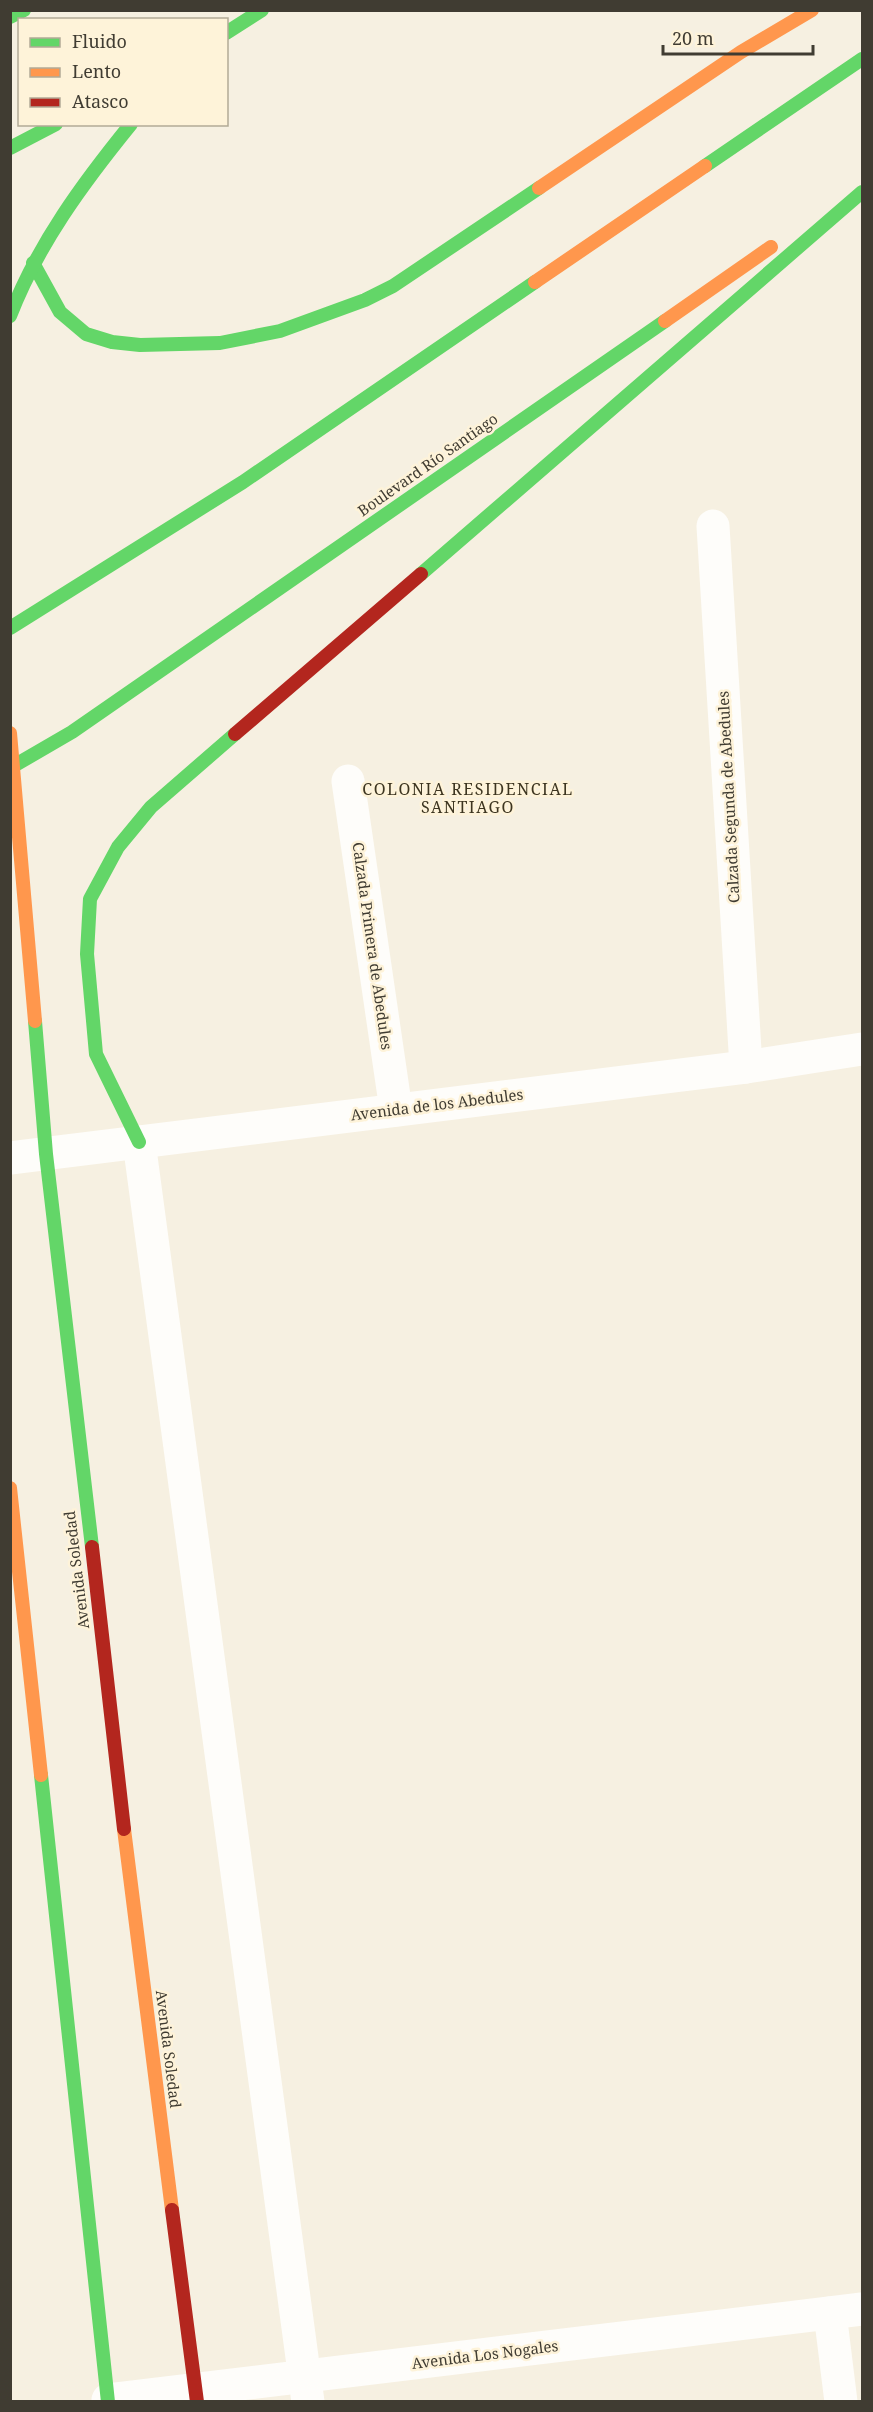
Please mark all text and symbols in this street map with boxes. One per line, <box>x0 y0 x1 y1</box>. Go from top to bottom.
legend <box>18 18 228 126</box>
scale bar <box>663 18 813 56</box>
text: 20 m <box>672 26 714 50</box>
text: Fluido <box>72 29 127 53</box>
text: Lento <box>72 59 121 83</box>
text: Atasco <box>72 89 129 113</box>
street label: Boulevard Río Santiago <box>353 408 501 520</box>
street label: Calzada Segunda de Abedules <box>712 690 744 903</box>
district label: COLONIA RESIDENCIAL SANTIAGO <box>362 778 574 818</box>
street label: Calzada Primera de Abedules <box>349 841 397 1051</box>
street label: Avenida de los Abedules <box>350 1083 524 1125</box>
street label: Avenida Soledad <box>59 1510 93 1630</box>
street label: Avenida Soledad <box>152 1989 186 2109</box>
street label: Avenida Los Nogales <box>411 2335 559 2373</box>

